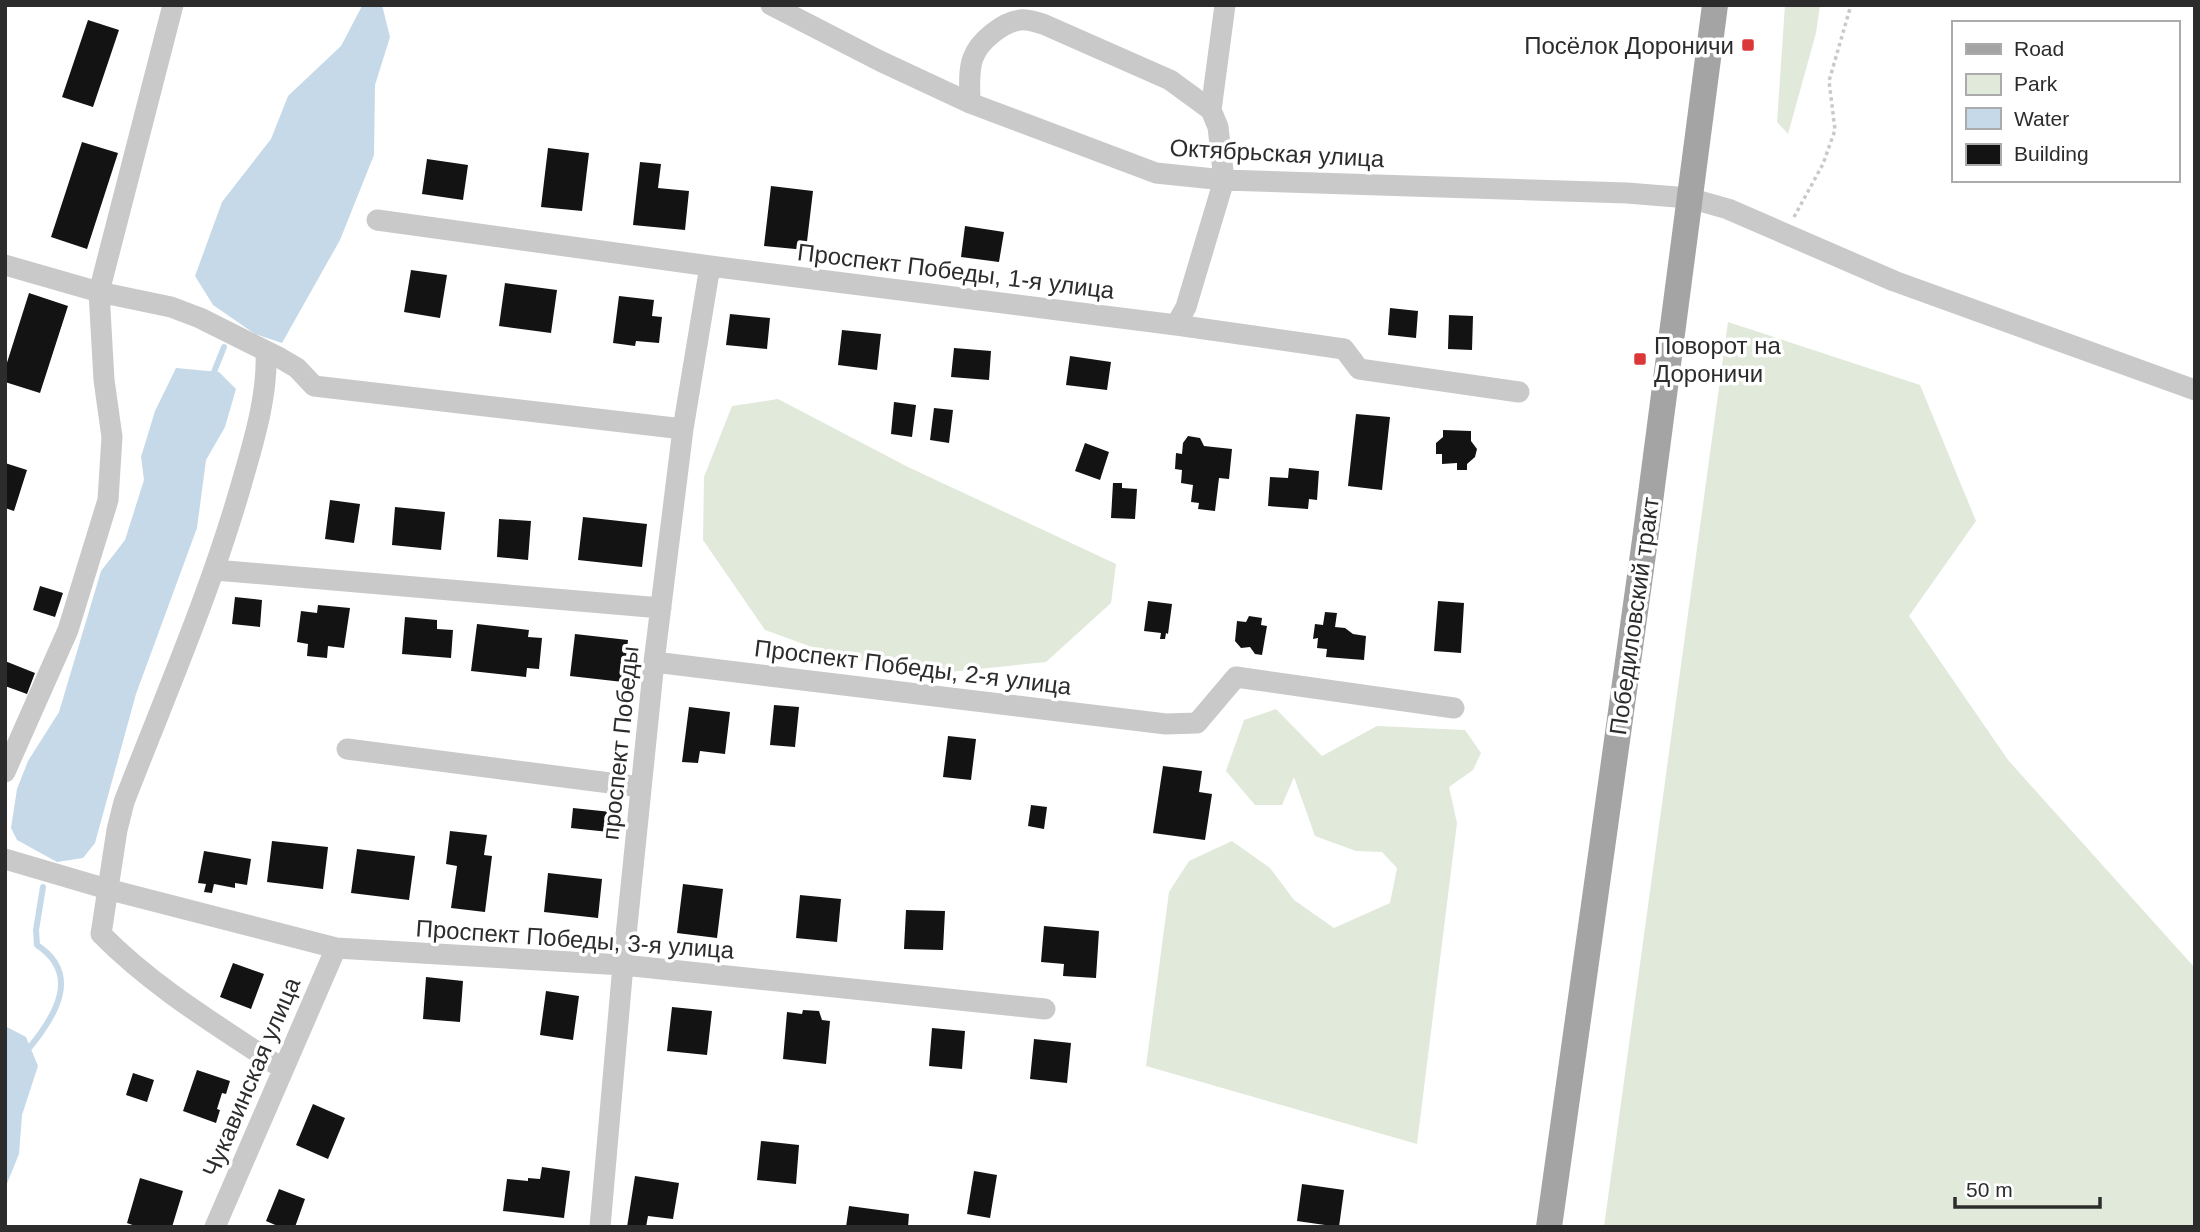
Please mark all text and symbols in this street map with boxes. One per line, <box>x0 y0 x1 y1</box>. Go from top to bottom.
legend <box>1952 21 2179 182</box>
place label: Посёлок Дороничи <box>1524 32 1734 59</box>
marker: Посёлок Дороничи <box>1740 37 1756 53</box>
text: Road <box>2014 37 2064 60</box>
text: Park <box>2014 72 2058 95</box>
text: Water <box>2014 107 2069 130</box>
street label: Октябрьская улица <box>1169 134 1386 172</box>
text: Building <box>2014 142 2089 165</box>
street label: Проспект Победы, 1-я улица <box>796 238 1117 304</box>
place label: Поворот на Дороничи <box>1654 332 1782 387</box>
marker: Поворот на Дороничи <box>1632 351 1648 367</box>
street label: Победиловский тракт <box>1604 495 1664 737</box>
street label: Проспект Победы, 2-я улица <box>753 634 1074 700</box>
street label: проспект Победы <box>596 645 644 841</box>
street label: Проспект Победы, 3-я улица <box>415 914 736 964</box>
street label: Чукавинская улица <box>197 973 305 1181</box>
scale bar <box>1955 1166 2100 1210</box>
text: 50 m <box>1966 1178 2013 1201</box>

